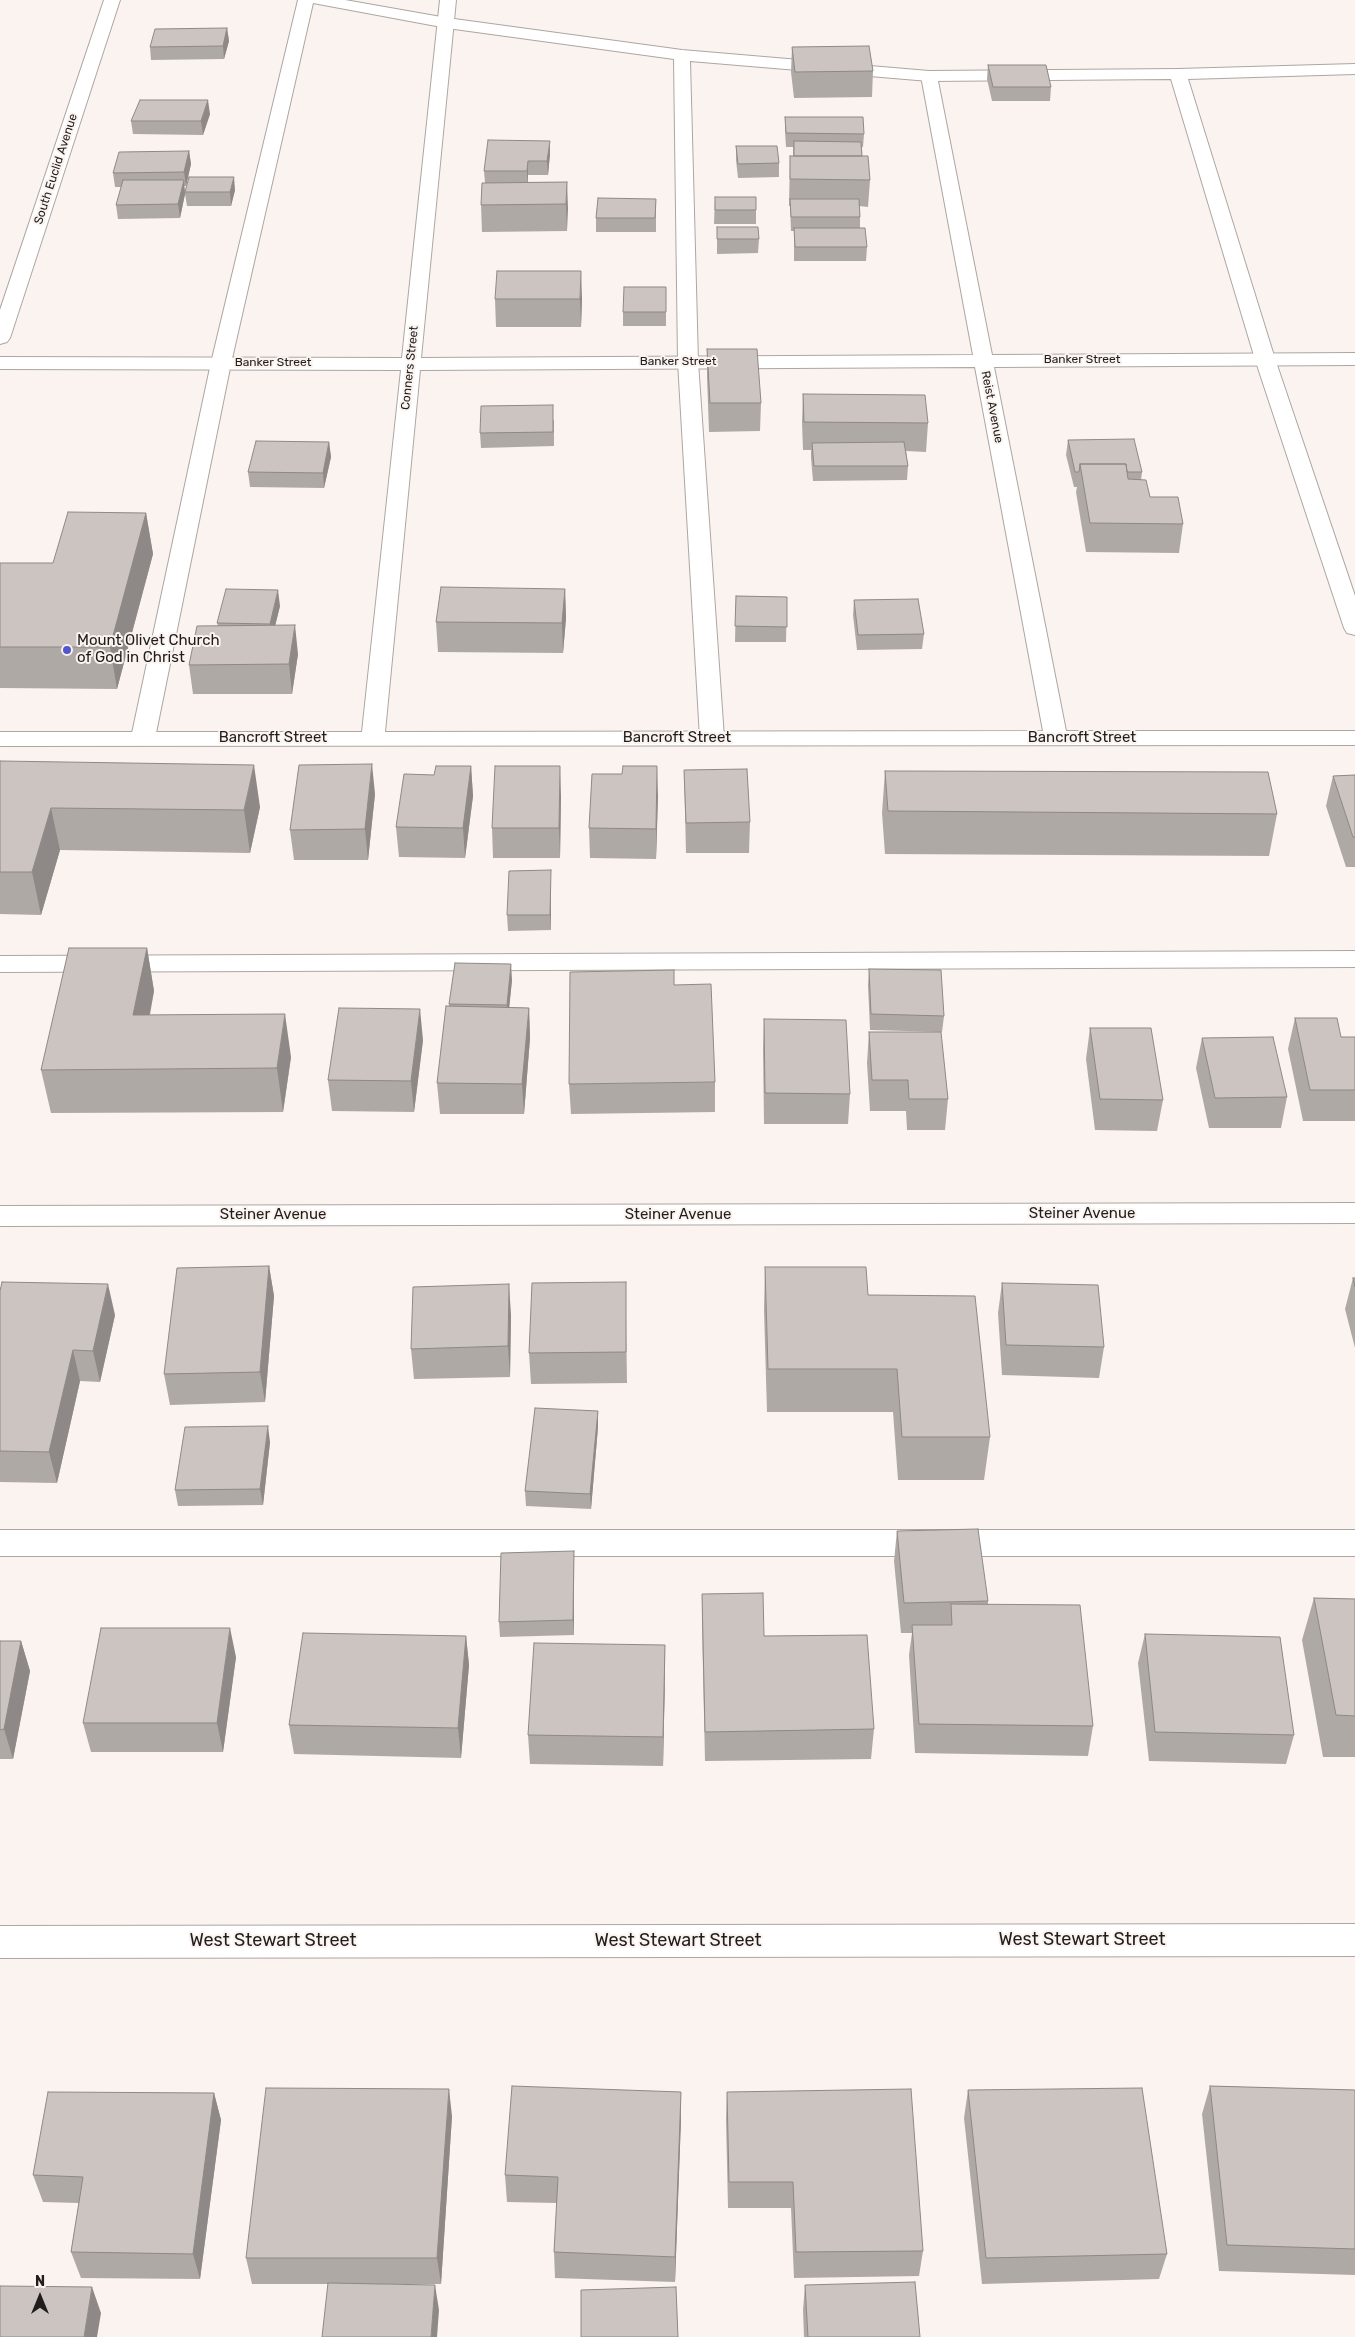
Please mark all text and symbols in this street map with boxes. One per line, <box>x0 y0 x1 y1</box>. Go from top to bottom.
street label: South Euclid Avenue <box>31 112 81 226</box>
street label: Conners Street <box>398 325 422 411</box>
street label: Banker Street <box>1044 353 1120 367</box>
street label: Banker Street <box>640 355 716 369</box>
street label: Banker Street <box>235 356 311 370</box>
street label: Reist Avenue <box>978 370 1006 444</box>
place label: Mount Olivet Church of God in Christ <box>77 632 220 667</box>
marker: Mount Olivet Church of God in Christ <box>61 644 73 656</box>
street label: Bancroft Street <box>219 729 327 747</box>
street label: Bancroft Street <box>623 729 731 747</box>
street label: Bancroft Street <box>1028 729 1136 747</box>
street label: Steiner Avenue <box>1029 1205 1135 1223</box>
street label: Steiner Avenue <box>220 1206 326 1224</box>
street label: Steiner Avenue <box>625 1206 731 1224</box>
street label: West Stewart Street <box>998 1929 1166 1951</box>
street label: West Stewart Street <box>189 1930 357 1952</box>
street label: West Stewart Street <box>594 1930 762 1952</box>
north arrow <box>15 2272 65 2322</box>
text: N <box>35 2273 45 2290</box>

